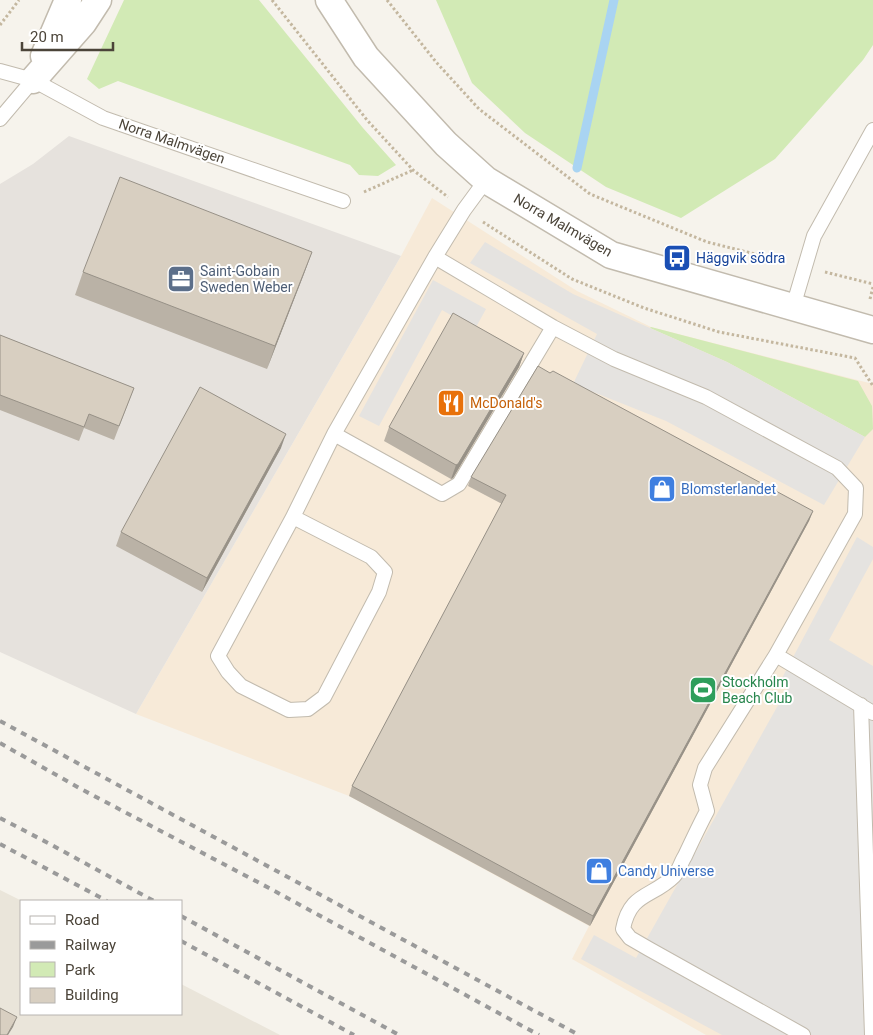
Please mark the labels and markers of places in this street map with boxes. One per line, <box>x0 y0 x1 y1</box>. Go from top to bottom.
bus stop icon: Häggvik södra <box>662 243 692 273</box>
place label: Häggvik södra <box>696 250 785 266</box>
place label: Saint-Gobain Sweden Weber <box>200 263 293 295</box>
office icon: Saint-Gobain Sweden Weber <box>166 264 196 294</box>
restaurant icon: McDonald's <box>436 388 466 418</box>
place label: McDonald's <box>470 395 543 411</box>
shop icon: Blomsterlandet <box>647 474 677 504</box>
place label: Blomsterlandet <box>681 481 776 497</box>
place label: Stockholm Beach Club <box>722 674 793 706</box>
sports icon: Stockholm Beach Club <box>688 675 718 705</box>
shop icon: Candy Universe <box>584 856 614 886</box>
place label: Candy Universe <box>618 863 714 879</box>

